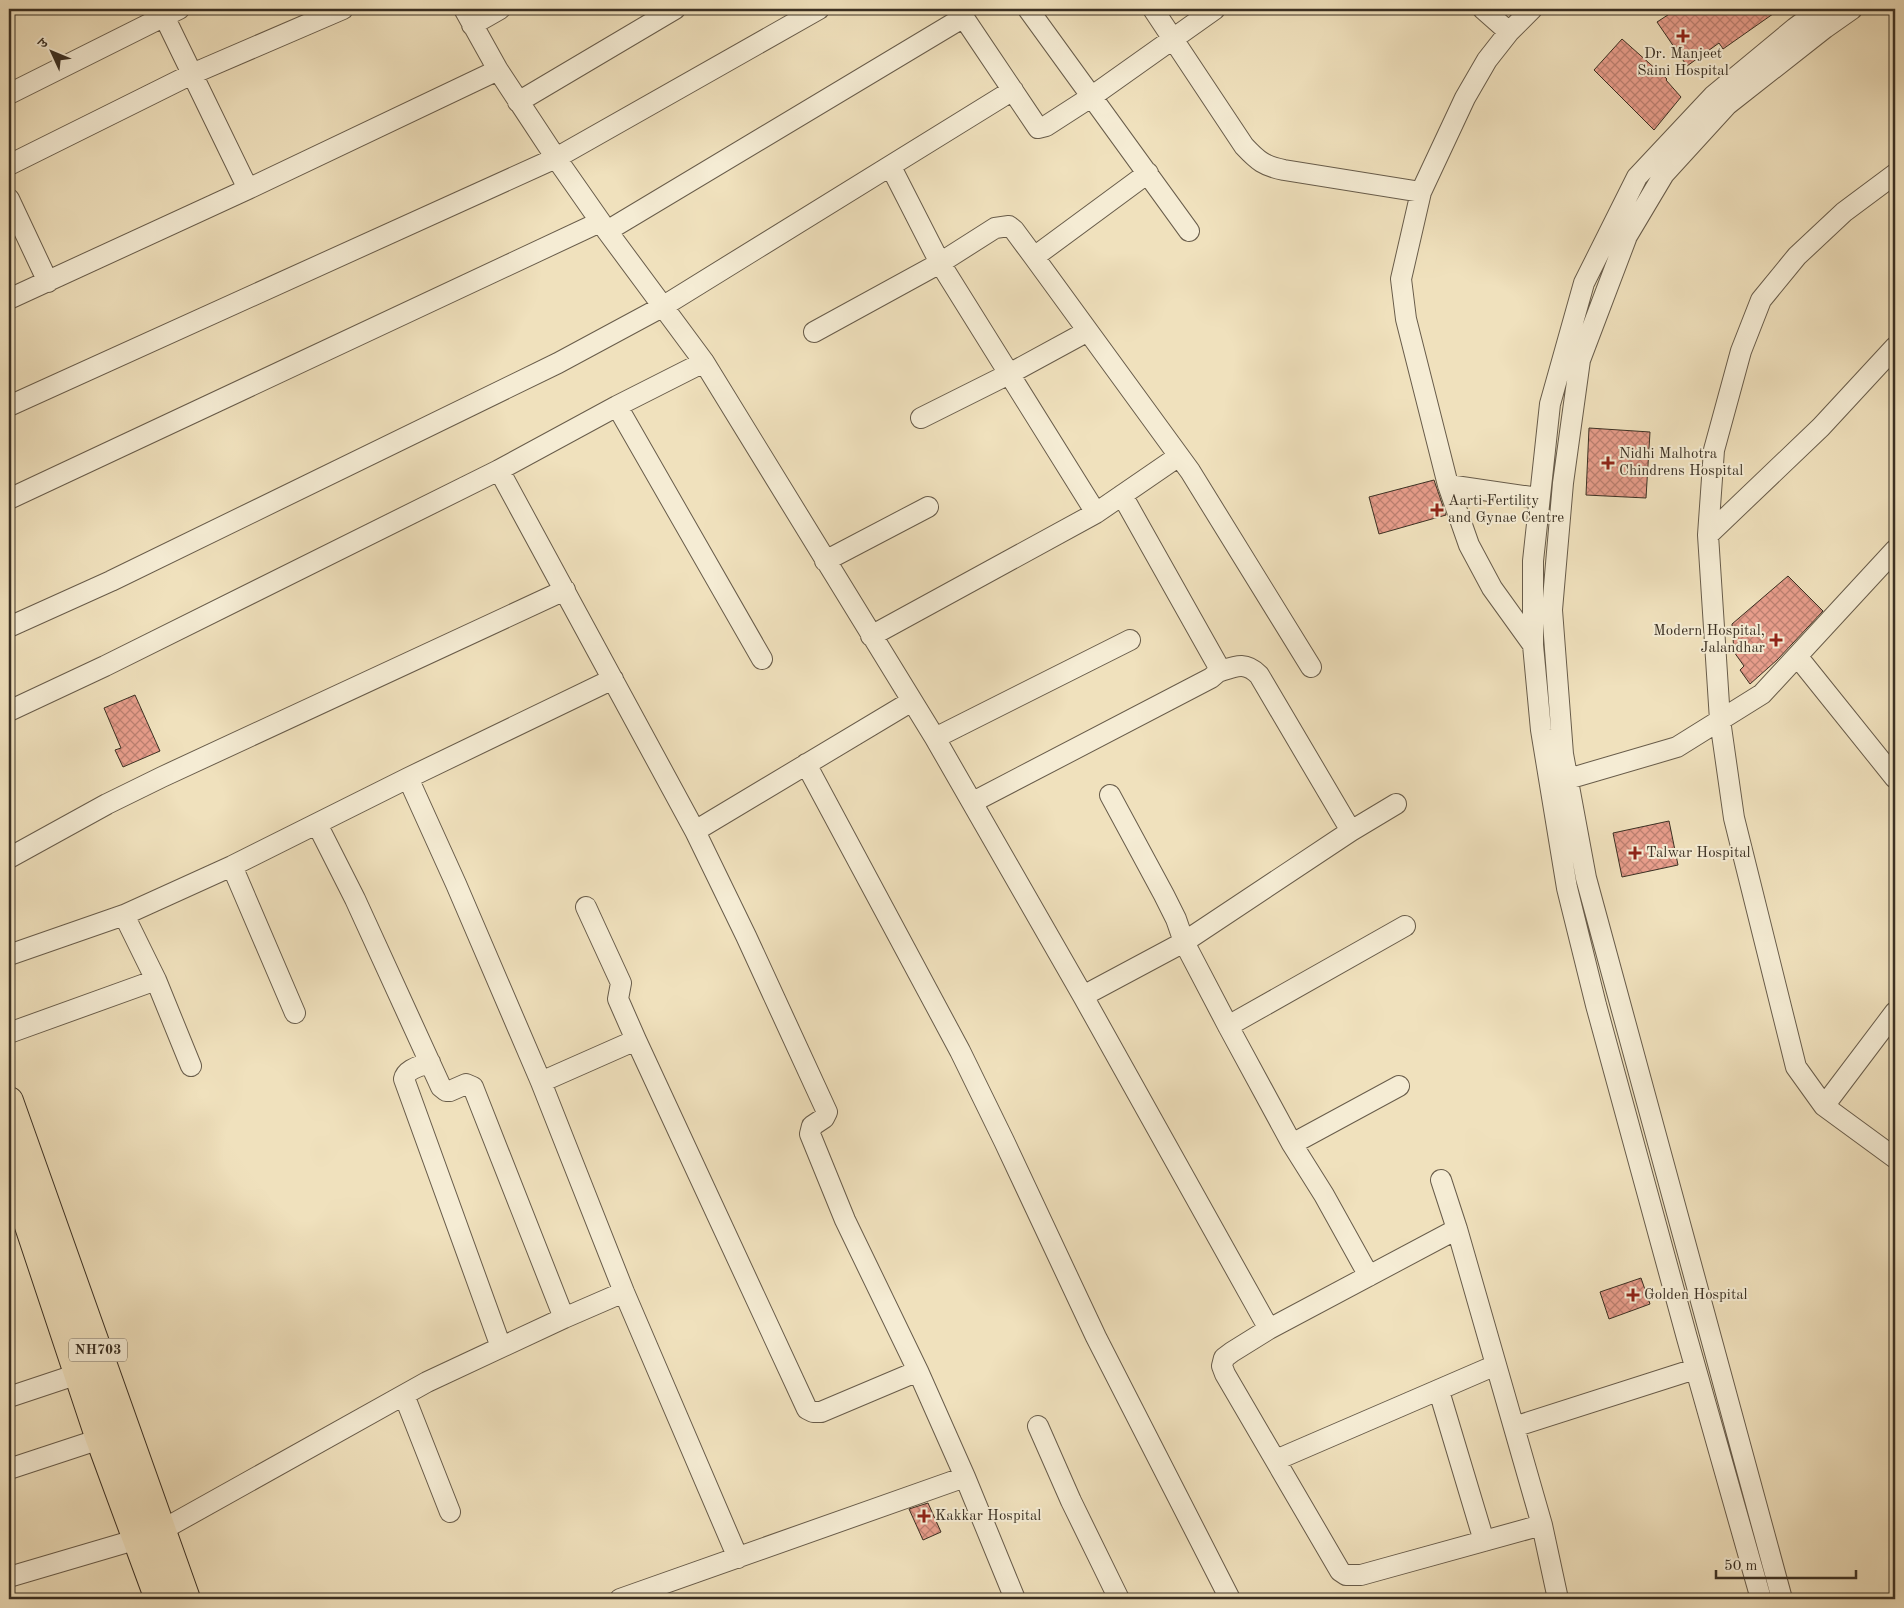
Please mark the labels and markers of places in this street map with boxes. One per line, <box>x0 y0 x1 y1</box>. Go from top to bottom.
marker: Dr. Manjeet Saini Hospital <box>1676 29 1690 43</box>
place label: Dr. Manjeet Saini Hospital <box>1637 47 1729 79</box>
place label: Nidhi Malhotra Chindrens Hospital <box>1619 447 1743 479</box>
marker: Nidhi Malhotra Chindrens Hospital <box>1601 456 1615 470</box>
place label: Aarti Fertility and Gynae Centre <box>1448 494 1564 526</box>
marker: Aarti Fertility and Gynae Centre <box>1430 503 1444 517</box>
place label: Modern Hospital, Jalandhar <box>1653 624 1765 656</box>
marker: Modern Hospital, Jalandhar <box>1769 633 1783 647</box>
marker: Talwar Hospital <box>1628 846 1642 860</box>
place label: Talwar Hospital <box>1646 846 1751 861</box>
marker: Golden Hospital <box>1626 1288 1640 1302</box>
place label: Golden Hospital <box>1644 1288 1748 1303</box>
marker: Kakkar Hospital <box>917 1509 931 1523</box>
place label: Kakkar Hospital <box>935 1509 1041 1524</box>

